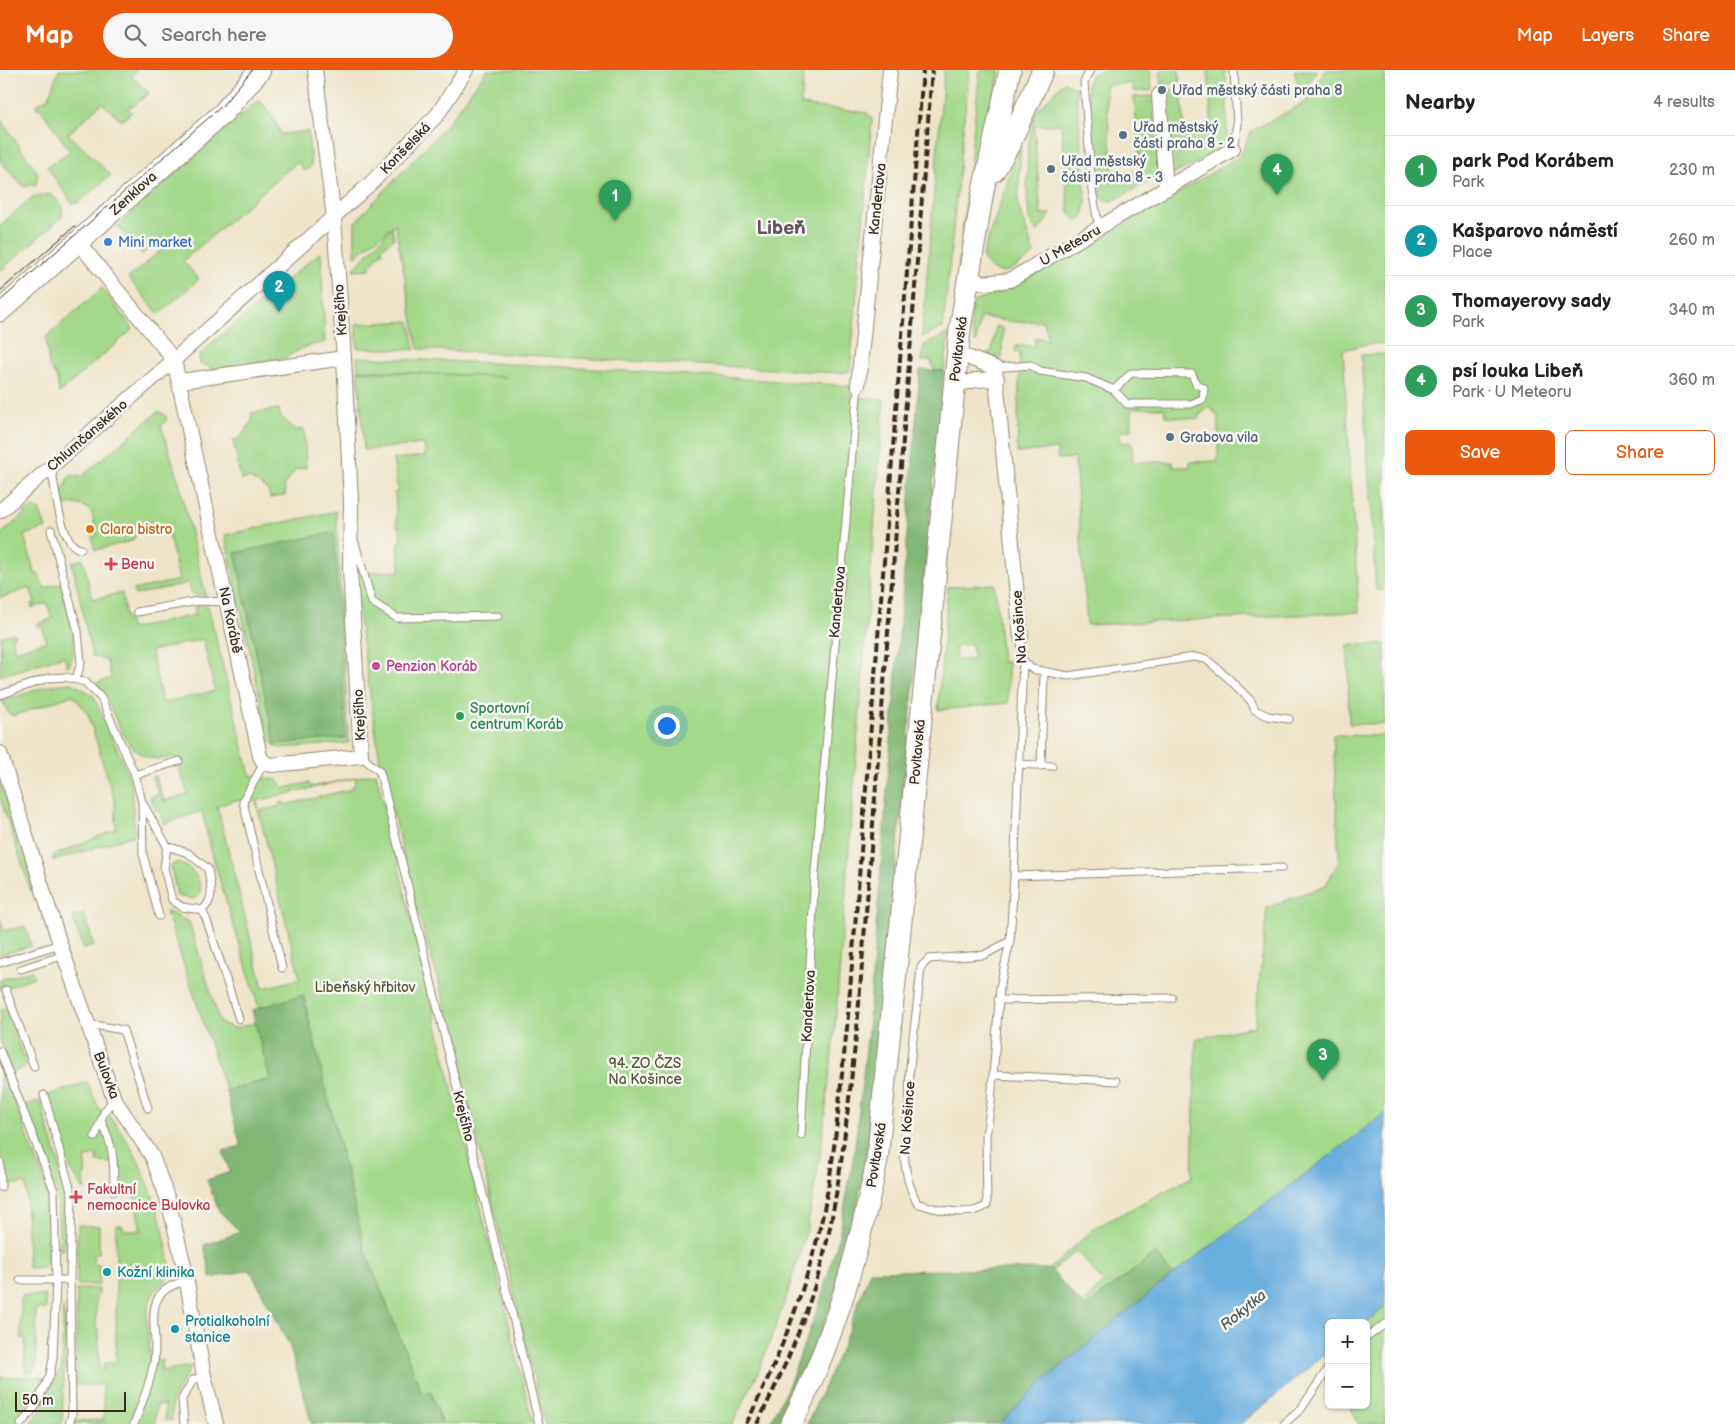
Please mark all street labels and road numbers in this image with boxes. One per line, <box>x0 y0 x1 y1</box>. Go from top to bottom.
street label: Konšelská <box>377 119 434 178</box>
street label: Kandertova <box>865 162 890 236</box>
street label: Zenklova <box>106 168 160 219</box>
street label: U Meteoru <box>1037 221 1104 270</box>
street label: Krejčího <box>330 283 351 336</box>
street label: Povltavská <box>946 315 971 383</box>
street label: Chlumčanského <box>44 396 131 475</box>
street label: Kandertova <box>826 565 849 639</box>
street label: Na Korábě <box>215 585 246 655</box>
street label: Na Košince <box>1008 590 1031 664</box>
street label: Krejčího <box>350 689 369 741</box>
street label: Povltavská <box>906 718 929 786</box>
street label: Kandertova <box>798 969 819 1043</box>
street label: Bulovka <box>90 1049 123 1101</box>
street label: Na Košince <box>896 1081 919 1155</box>
street label: Krejčího <box>449 1089 478 1143</box>
street label: Povltavská <box>863 1121 890 1189</box>

